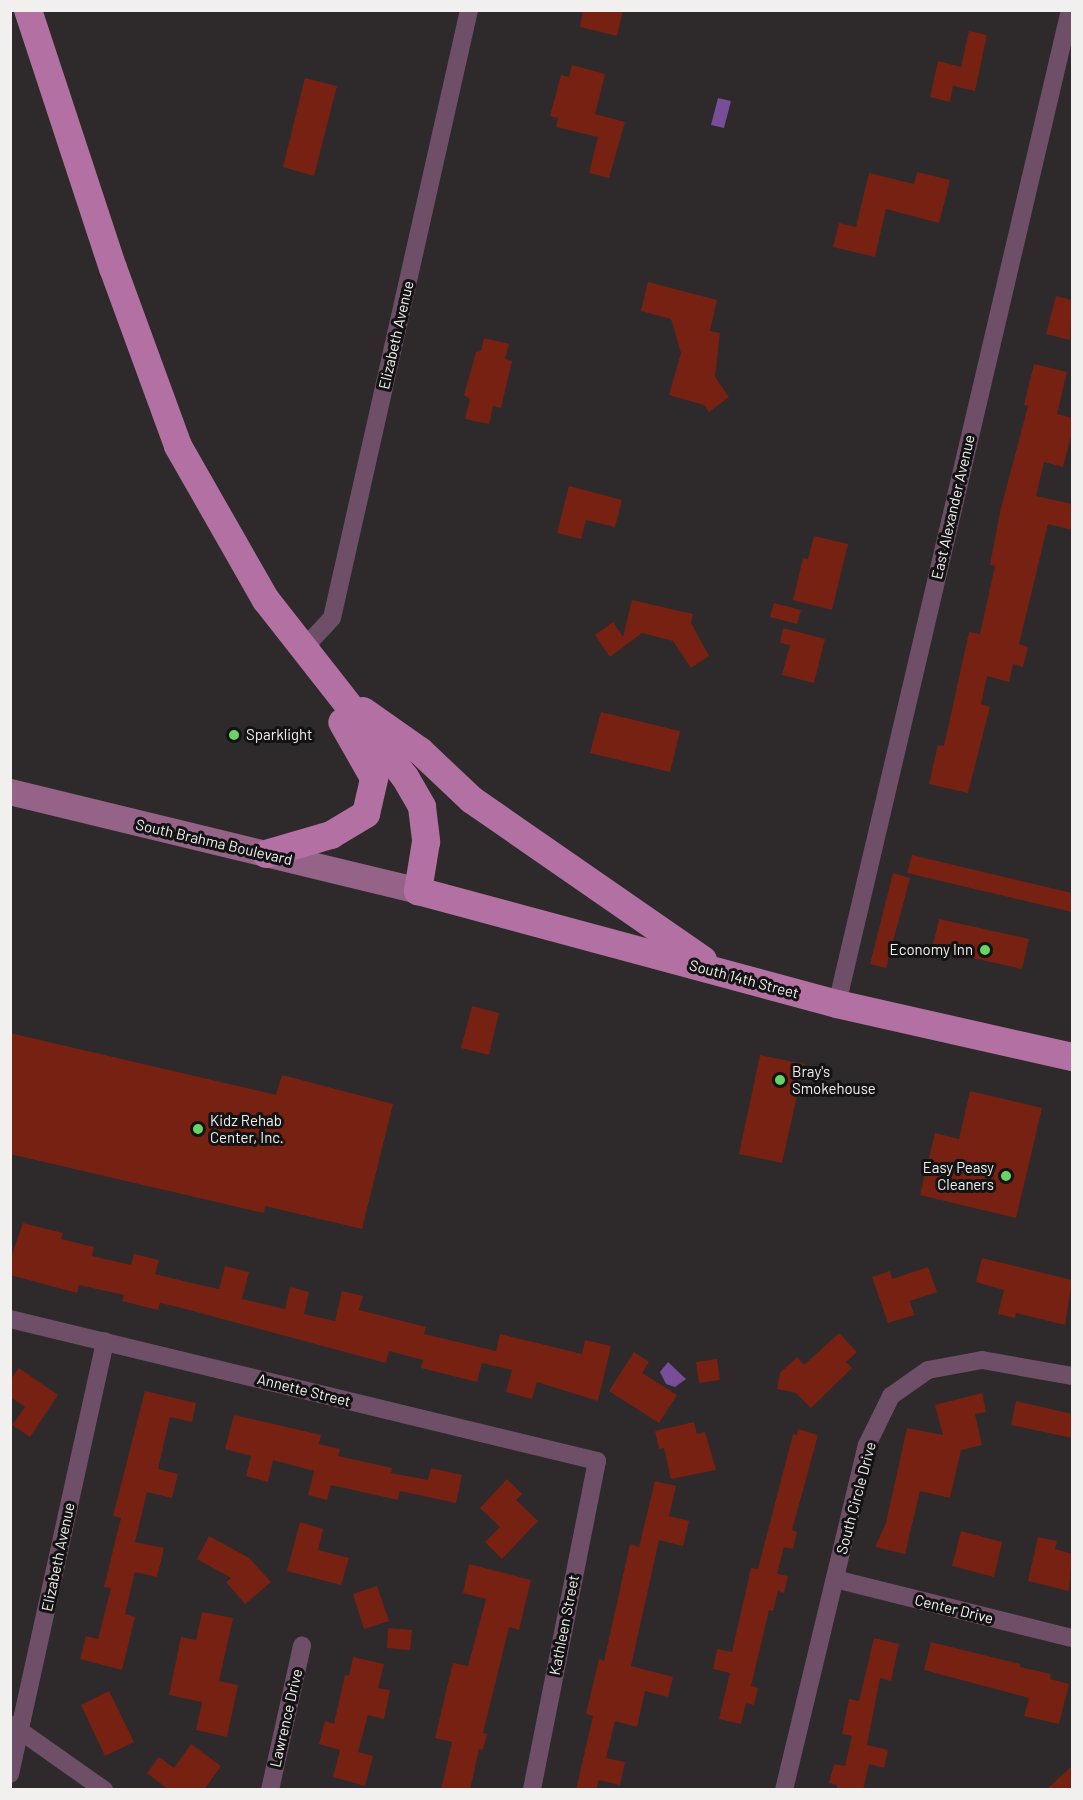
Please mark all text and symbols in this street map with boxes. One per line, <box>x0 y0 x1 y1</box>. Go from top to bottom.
street label: Elizabeth Avenue <box>375 279 417 391</box>
street label: East Alexander Avenue <box>928 433 978 581</box>
place label: Sparklight <box>246 726 313 744</box>
marker: Sparklight <box>227 728 241 742</box>
street label: South Brahma Boulevard <box>134 815 294 869</box>
place label: Economy Inn <box>890 941 973 959</box>
marker: Economy Inn <box>978 943 992 957</box>
street label: South 14th Street <box>687 956 801 1002</box>
place label: Bray's Smokehouse <box>792 1062 876 1097</box>
marker: Bray's Smokehouse <box>773 1073 787 1087</box>
place label: Kidz Rehab Center, Inc. <box>210 1111 284 1146</box>
marker: Kidz Rehab Center, Inc. <box>191 1122 205 1136</box>
place label: Easy Peasy Cleaners <box>923 1158 994 1193</box>
marker: Easy Peasy Cleaners <box>999 1169 1013 1183</box>
street label: Annette Street <box>255 1370 353 1410</box>
street label: South Circle Drive <box>832 1440 880 1556</box>
street label: Elizabeth Avenue <box>38 1501 78 1613</box>
street label: Kathleen Street <box>545 1573 583 1677</box>
street label: Center Drive <box>913 1591 995 1627</box>
street label: Lawrence Drive <box>266 1667 306 1769</box>

